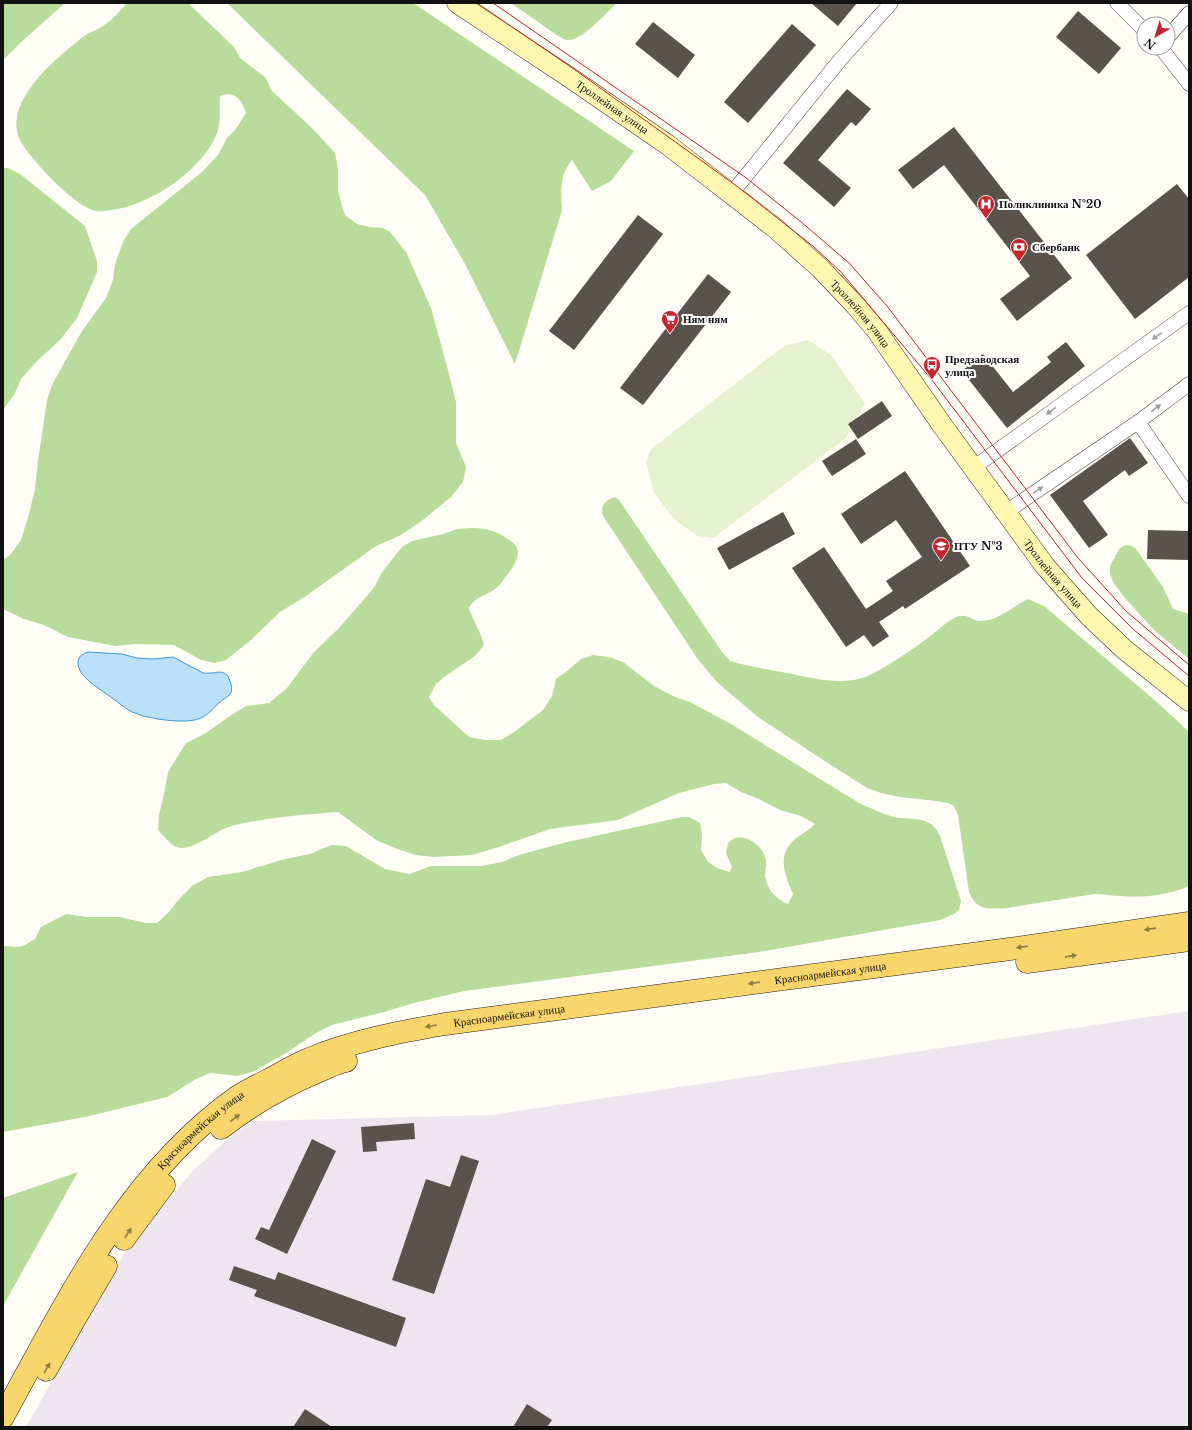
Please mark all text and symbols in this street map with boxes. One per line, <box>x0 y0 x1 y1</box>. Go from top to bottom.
north arrow <box>1136 16 1176 56</box>
text: N <box>1141 35 1158 53</box>
street label: Троллейная улица <box>573 77 652 137</box>
hospital icon: Поликлиника №20 <box>976 194 996 219</box>
place label: Поликлиника №20 <box>999 197 1102 211</box>
bank icon: Сбербанк <box>1009 237 1029 262</box>
place label: Сбербанк <box>1032 240 1081 254</box>
street label: Троллейная улица <box>828 277 893 350</box>
supermarket icon: Ням ням <box>660 309 680 334</box>
place label: Ням ням <box>683 312 728 326</box>
one-way arrow <box>1152 332 1162 340</box>
place label: Предзаводская улица <box>945 352 1019 379</box>
bus stop icon: Предзаводская улица <box>922 355 942 380</box>
one-way arrow <box>1151 404 1162 412</box>
one-way arrow <box>1046 407 1057 415</box>
one-way arrow <box>1032 486 1043 494</box>
school or university icon: ПТУ №3 <box>931 536 951 561</box>
street label: Троллейная улица <box>1021 536 1086 611</box>
place label: ПТУ №3 <box>954 539 1002 553</box>
one-way arrow <box>1144 926 1156 932</box>
one-way arrow <box>1016 944 1028 950</box>
one-way arrow <box>1065 953 1077 959</box>
street label: Красноармейская улица <box>774 959 887 987</box>
one-way arrow <box>748 980 760 986</box>
street label: Красноармейская улица <box>452 1001 566 1030</box>
one-way arrow <box>425 1023 437 1029</box>
street label: Красноармейская улица <box>154 1087 247 1172</box>
one-way arrow <box>229 1113 240 1122</box>
one-way arrow <box>124 1228 132 1238</box>
one-way arrow <box>43 1362 50 1374</box>

